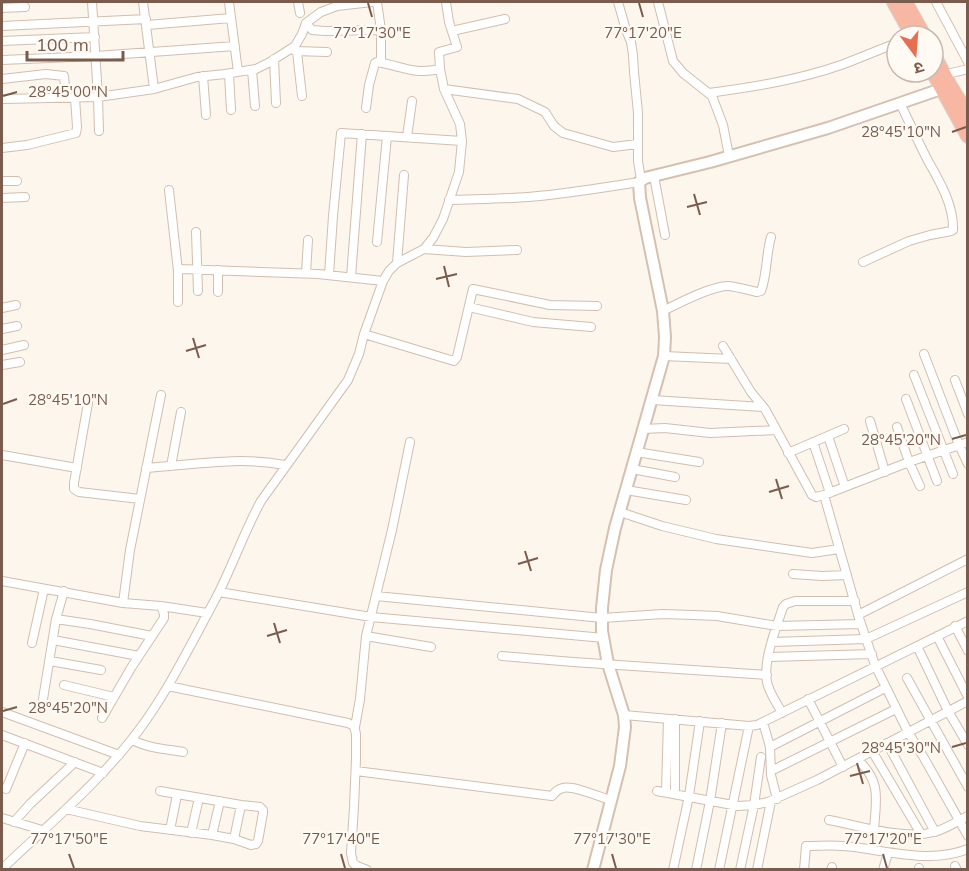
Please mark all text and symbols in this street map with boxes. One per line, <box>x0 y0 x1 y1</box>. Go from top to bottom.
text: 77°17'30"E <box>333 23 411 42</box>
text: 77°17'20"E <box>604 23 682 42</box>
scale bar <box>27 24 123 62</box>
north arrow <box>885 24 945 84</box>
text: 100 m <box>36 33 89 56</box>
text: उ <box>911 58 926 79</box>
text: 28°45'00"N <box>28 82 108 101</box>
text: 28°45'10"N <box>861 122 941 141</box>
text: 28°45'10"N <box>28 390 108 409</box>
text: 28°45'20"N <box>861 430 941 449</box>
text: 28°45'20"N <box>28 698 108 717</box>
text: 28°45'30"N <box>861 738 941 757</box>
text: 77°17'50"E <box>30 829 108 848</box>
text: 77°17'40"E <box>302 829 380 848</box>
text: 77°17'30"E <box>573 829 651 848</box>
text: 77°17'20"E <box>844 829 922 848</box>

